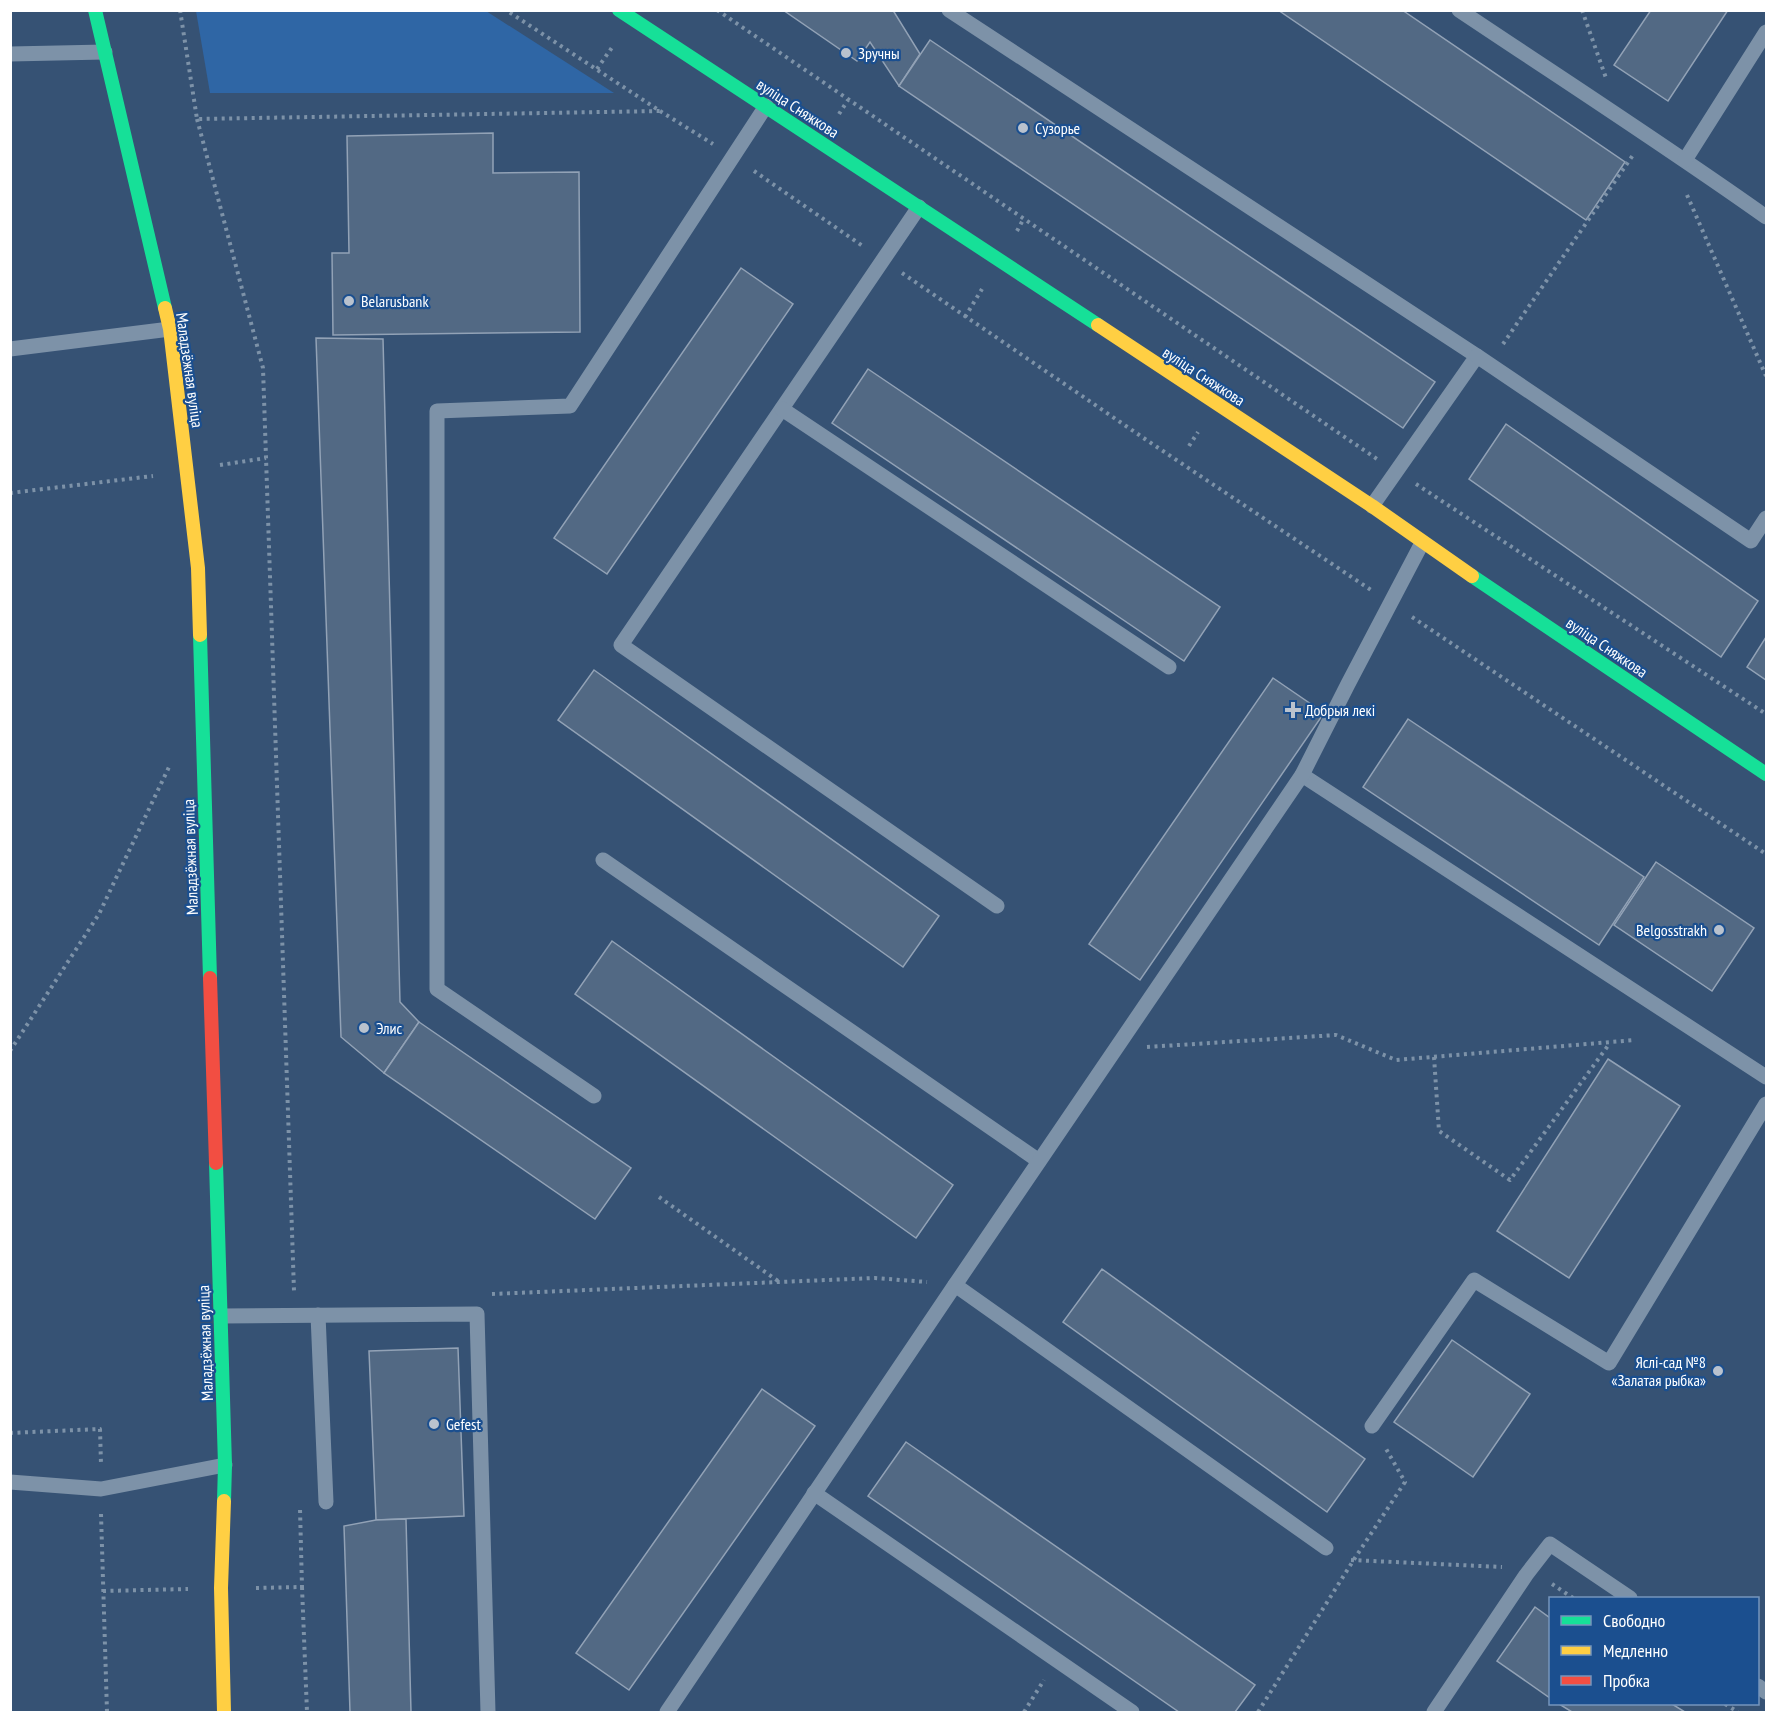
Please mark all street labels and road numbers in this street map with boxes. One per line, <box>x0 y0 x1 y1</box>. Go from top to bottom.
street label: вуліца Сняжкова <box>753 74 843 142</box>
street label: Маладзёжная вуліца <box>172 311 208 429</box>
street label: вуліца Сняжкова <box>1159 342 1249 410</box>
street label: вуліца Сняжкова <box>1562 612 1652 682</box>
street label: Маладзёжная вуліца <box>178 799 202 915</box>
street label: Маладзёжная вуліца <box>193 1285 217 1401</box>

